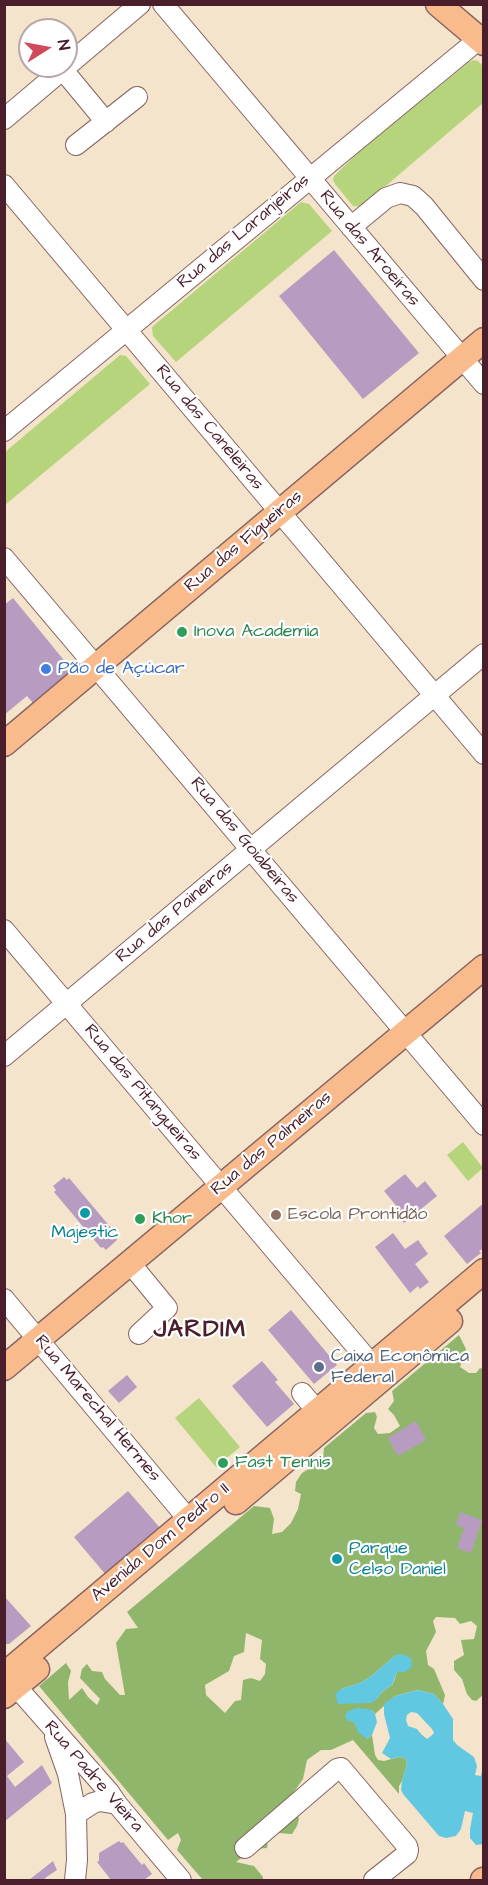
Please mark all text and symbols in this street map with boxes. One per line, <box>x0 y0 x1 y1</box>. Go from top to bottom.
north arrow <box>18 18 78 78</box>
text: N <box>52 38 75 52</box>
street label: Rua das Laranjeiras <box>173 170 315 294</box>
street label: Rua das Aroeiras <box>314 186 424 312</box>
street label: Rua das Caneleiras <box>150 361 268 495</box>
street label: Rua das Figueiras <box>181 486 307 598</box>
place label: Inova Academia <box>194 621 318 643</box>
marker: Inova Academia <box>175 625 189 639</box>
place label: Pão de Açúcar <box>58 658 185 680</box>
marker: Pão de Açúcar <box>39 662 53 676</box>
street label: Rua das Goiabeiras <box>185 773 303 909</box>
street label: Rua das Paineiras <box>112 858 238 968</box>
street label: Rua das Pitangueiras <box>79 1020 205 1166</box>
street label: Rua das Palmeiras <box>207 1087 337 1201</box>
place label: Escola Prontidão <box>288 1204 427 1226</box>
marker: Majestic <box>78 1206 92 1220</box>
place label: Khor <box>152 1208 192 1230</box>
marker: Escola Prontidão <box>269 1208 283 1222</box>
marker: Khor <box>133 1212 147 1226</box>
place label: Majestic <box>51 1222 119 1244</box>
district label: JARDIM <box>153 1317 247 1345</box>
street label: Rua Marechal Hermes <box>29 1331 165 1487</box>
place label: Caixa Econômica Federal <box>331 1346 469 1388</box>
marker: Caixa Econômica Federal <box>312 1360 326 1374</box>
place label: Fast Tennis <box>235 1452 331 1474</box>
marker: Fast Tennis <box>216 1456 230 1470</box>
street label: Avenida Dom Pedro II <box>87 1479 235 1607</box>
place label: Parque Celso Daniel <box>349 1538 446 1580</box>
marker: Parque Celso Daniel <box>330 1552 344 1566</box>
street label: Rua Padre Vieira <box>39 1717 147 1837</box>

